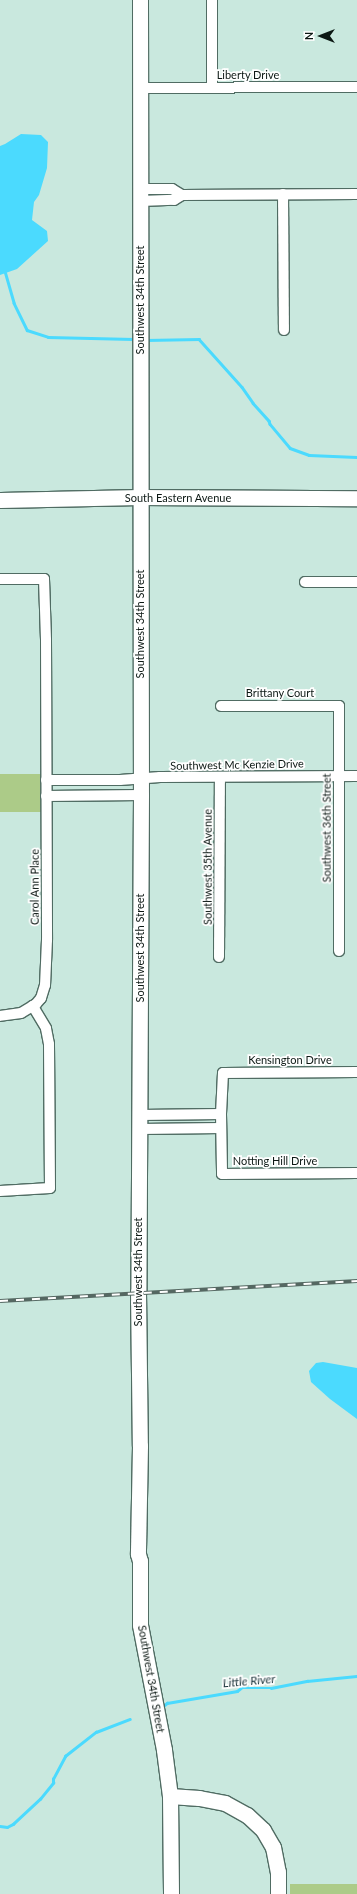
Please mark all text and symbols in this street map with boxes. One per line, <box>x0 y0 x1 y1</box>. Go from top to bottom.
north arrow <box>301 16 341 56</box>
text: N <box>302 32 315 40</box>
street label: Liberty Drive <box>217 68 279 82</box>
street label: Southwest 34th Street <box>133 246 147 354</box>
street label: South Eastern Avenue <box>125 491 231 505</box>
street label: Southwest 34th Street <box>133 570 147 678</box>
street label: Brittany Court <box>246 686 314 700</box>
street label: Southwest Mc Kenzie Drive <box>170 757 304 773</box>
street label: Southwest 36th Street <box>320 774 334 882</box>
street label: Southwest 35th Avenue <box>201 809 215 925</box>
street label: Carol Ann Place <box>28 849 42 925</box>
street label: Southwest 34th Street <box>133 894 147 1002</box>
street label: Kensington Drive <box>248 1053 332 1067</box>
street label: Notting Hill Drive <box>233 1154 317 1168</box>
street label: Southwest 34th Street <box>131 1218 145 1326</box>
street label: Southwest 34th Street <box>135 1624 167 1734</box>
water label: Little River <box>222 1672 276 1690</box>

